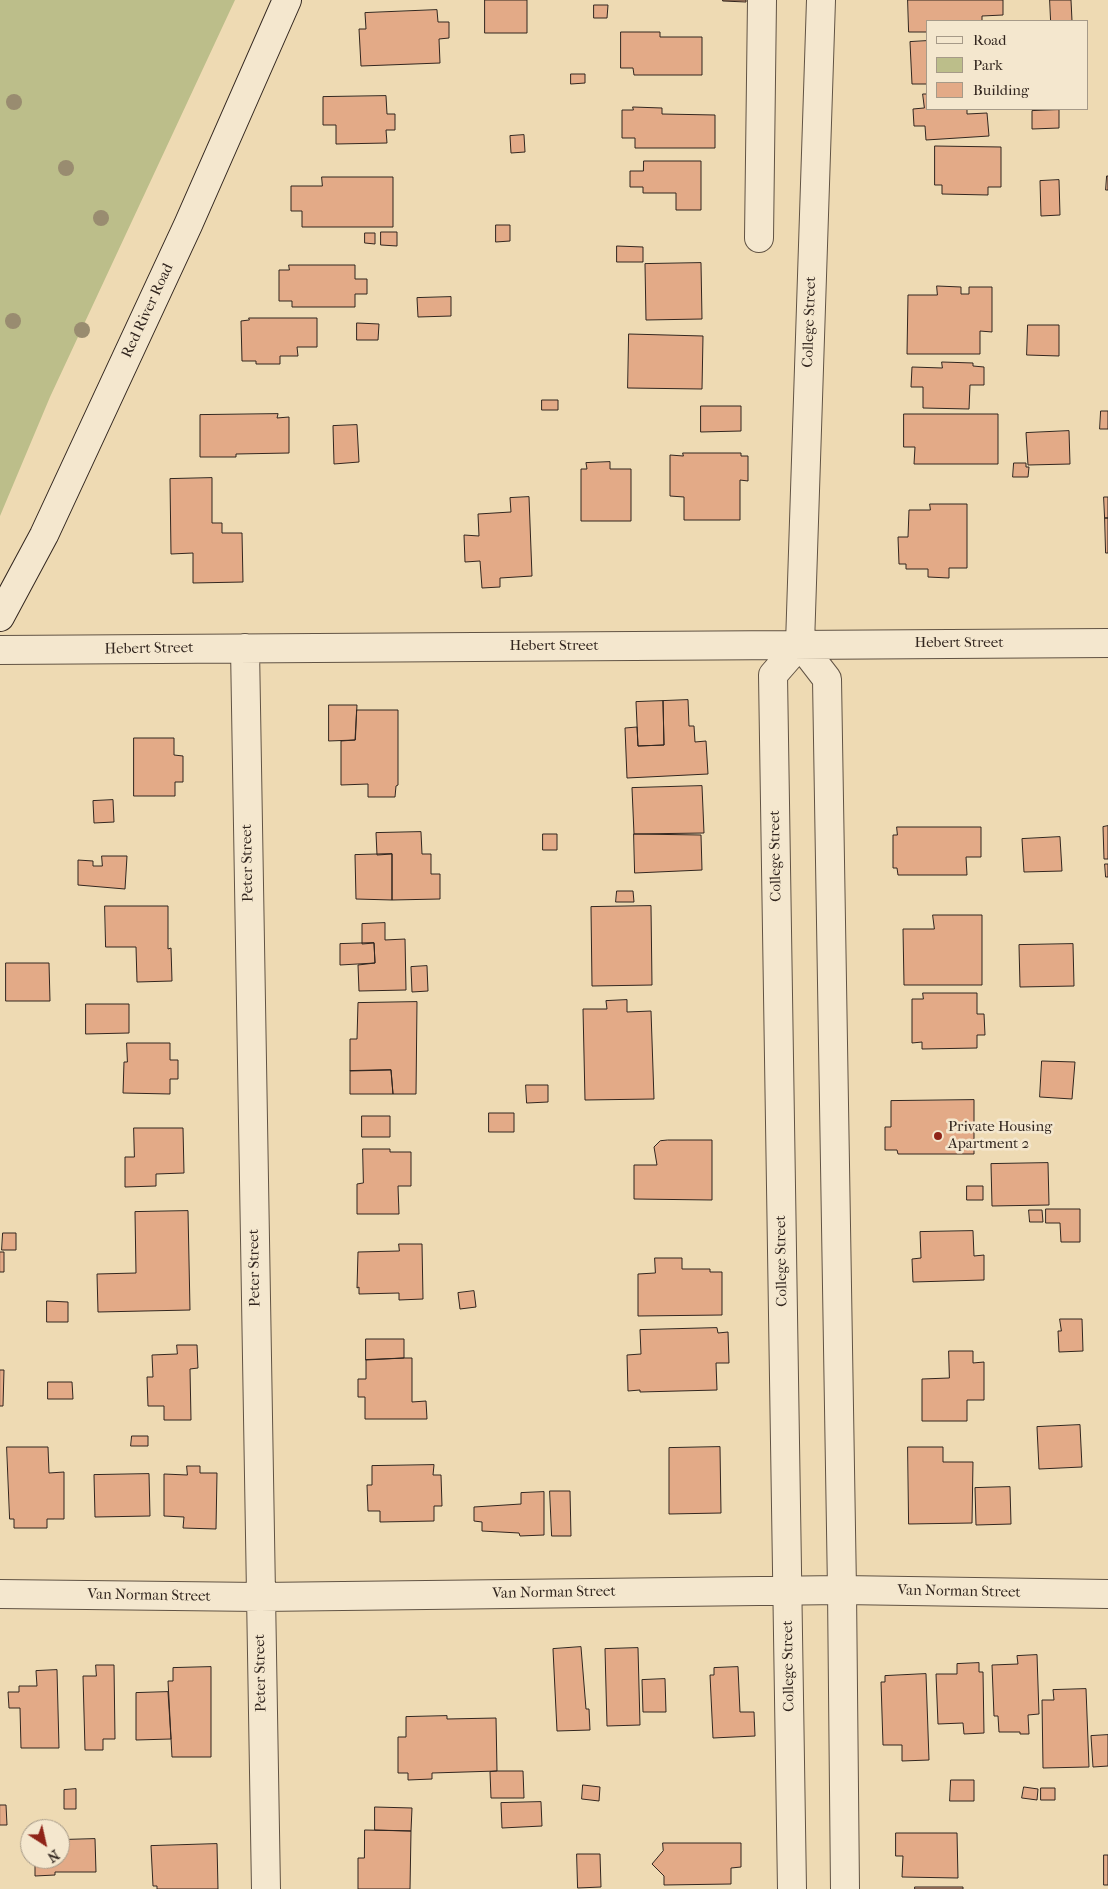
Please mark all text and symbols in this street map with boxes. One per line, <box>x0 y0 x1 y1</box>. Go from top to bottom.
legend <box>926 20 1088 110</box>
text: Road <box>973 31 1006 49</box>
text: Park <box>973 56 1003 74</box>
text: Building <box>973 81 1029 99</box>
street label: Red River Road <box>118 261 178 361</box>
street label: College Street <box>799 276 821 368</box>
street label: Hebert Street <box>915 634 1003 652</box>
street label: Hebert Street <box>510 637 598 655</box>
street label: Hebert Street <box>104 639 194 659</box>
street label: College Street <box>766 810 786 902</box>
street label: Peter Street <box>238 824 258 902</box>
place label: Private Housing Apartment 2 <box>948 1118 1052 1153</box>
marker: Private Housing Apartment 2 <box>932 1130 944 1142</box>
street label: College Street <box>772 1215 792 1307</box>
street label: Peter Street <box>245 1229 265 1307</box>
street label: Van Norman Street <box>897 1582 1021 1602</box>
street label: Van Norman Street <box>492 1583 616 1603</box>
street label: Van Norman Street <box>87 1586 211 1606</box>
street label: College Street <box>779 1620 799 1712</box>
street label: Peter Street <box>251 1634 271 1712</box>
north arrow <box>20 1819 70 1869</box>
text: N <box>44 1846 63 1866</box>

